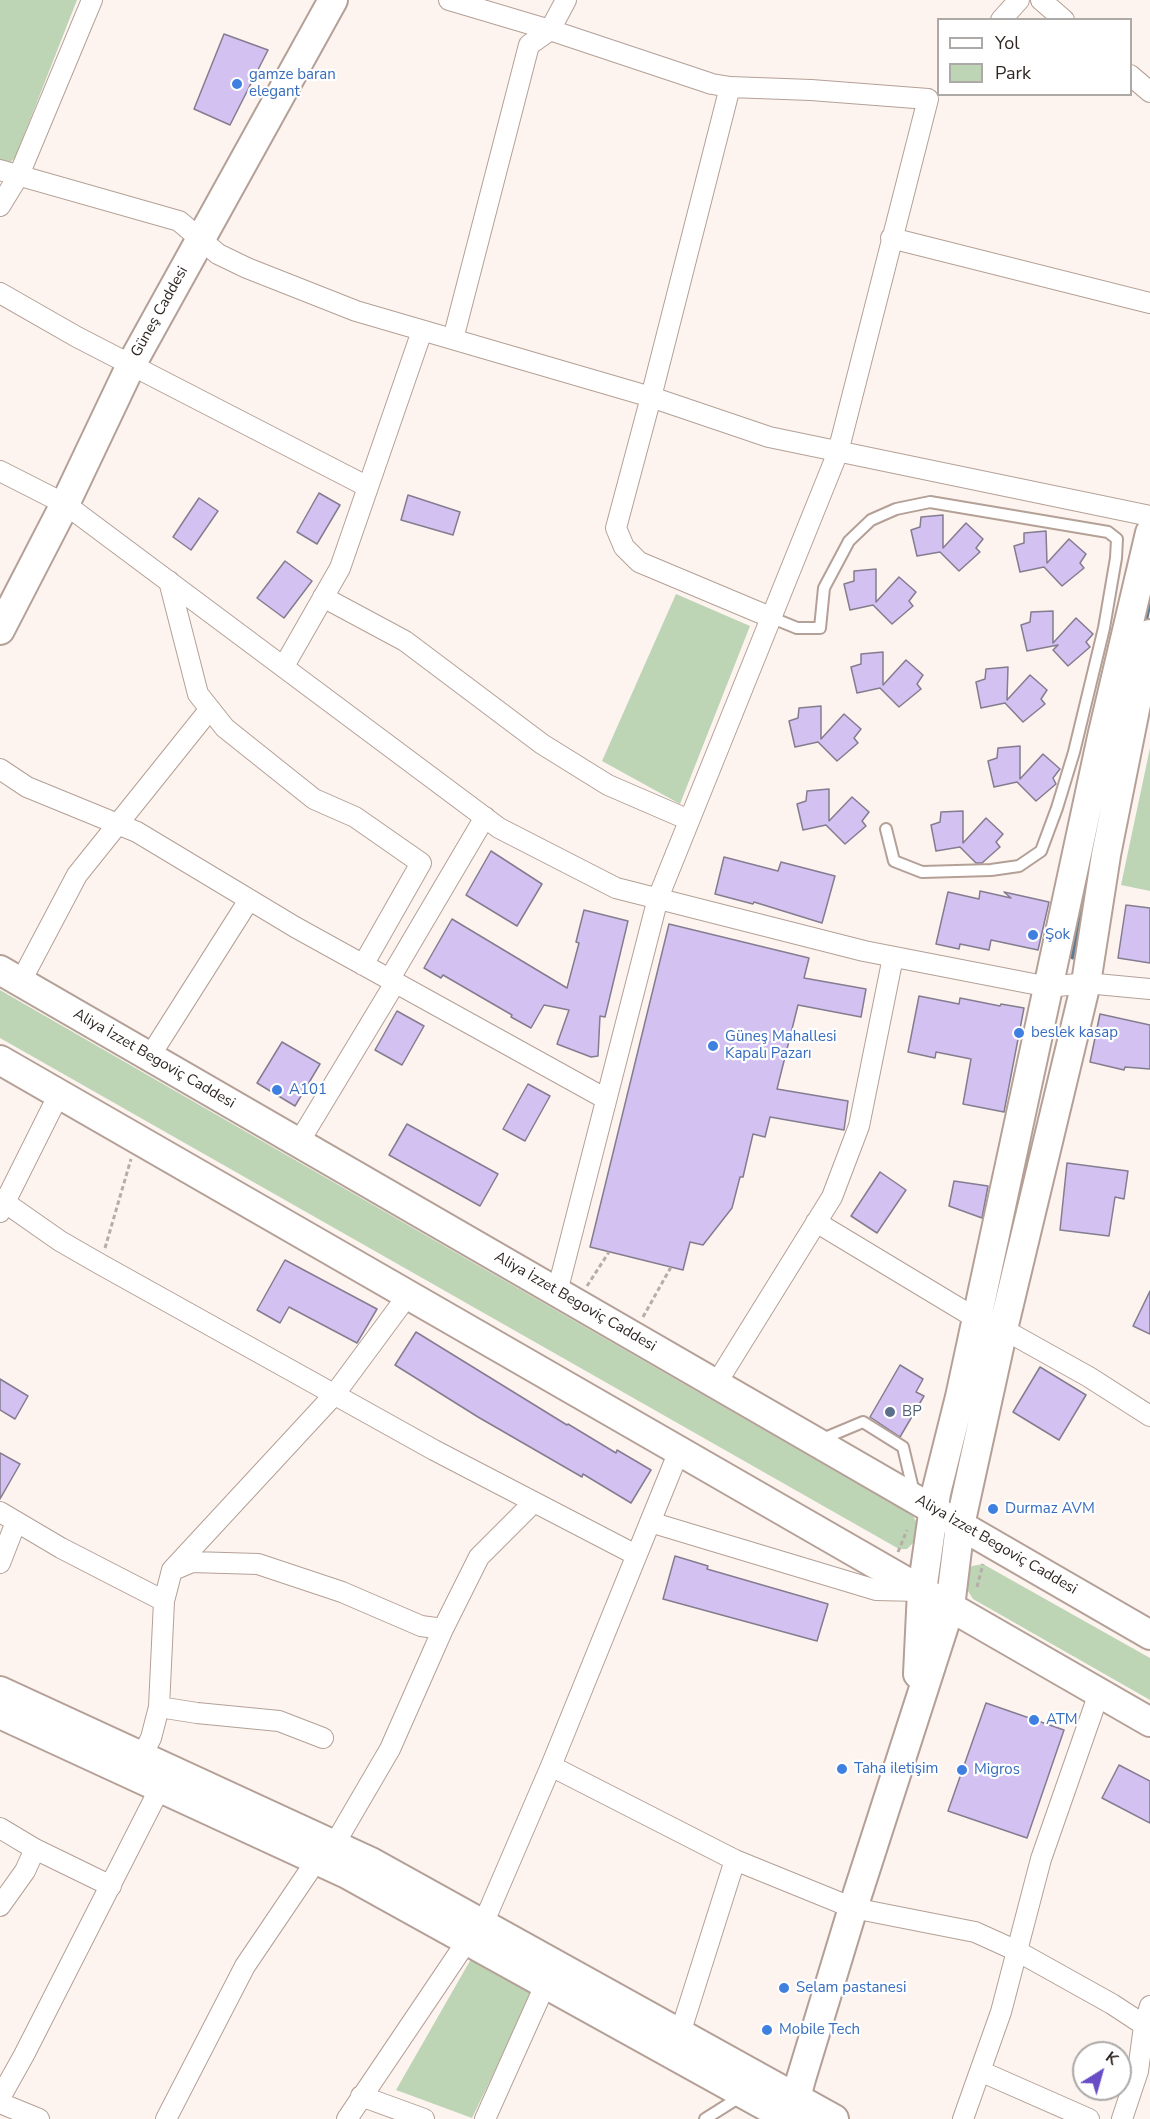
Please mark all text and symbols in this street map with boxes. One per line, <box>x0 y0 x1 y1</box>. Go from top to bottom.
legend <box>937 18 1132 96</box>
text: Yol <box>995 31 1020 55</box>
text: Park <box>995 61 1031 85</box>
place label: gamze baran elegant <box>249 66 336 101</box>
marker: gamze baran elegant <box>230 77 244 91</box>
street label: Güneş Caddesi <box>128 264 192 360</box>
place label: Şok <box>1045 926 1070 944</box>
marker: Şok <box>1026 928 1040 942</box>
street label: Aliya İzzet Begoviç Caddesi <box>70 1005 238 1113</box>
place label: beslek kasap <box>1031 1024 1118 1042</box>
marker: beslek kasap <box>1012 1026 1026 1040</box>
place label: Güneş Mahallesi Kapalı Pazarı <box>725 1028 837 1063</box>
marker: Güneş Mahallesi Kapalı Pazarı <box>706 1039 720 1053</box>
place label: A101 <box>289 1081 327 1099</box>
marker: A101 <box>270 1083 284 1097</box>
street label: Aliya İzzet Begoviç Caddesi <box>491 1248 659 1356</box>
place label: BP <box>902 1403 922 1421</box>
marker: BP <box>883 1405 897 1419</box>
street label: Aliya İzzet Begoviç Caddesi <box>912 1491 1080 1599</box>
place label: Durmaz AVM <box>1005 1500 1095 1518</box>
marker: Durmaz AVM <box>986 1502 1000 1516</box>
place label: ATM <box>1046 1711 1078 1729</box>
marker: ATM <box>1027 1713 1041 1727</box>
place label: Taha iletişim <box>854 1760 938 1778</box>
place label: Migros <box>974 1761 1020 1779</box>
marker: Taha iletişim <box>835 1762 849 1776</box>
marker: Migros <box>955 1763 969 1777</box>
place label: Selam pastanesi <box>796 1979 907 1997</box>
marker: Selam pastanesi <box>777 1981 791 1995</box>
place label: Mobile Tech <box>779 2021 860 2039</box>
marker: Mobile Tech <box>760 2023 774 2037</box>
north arrow <box>1072 2041 1132 2101</box>
text: K <box>1101 2046 1122 2070</box>

